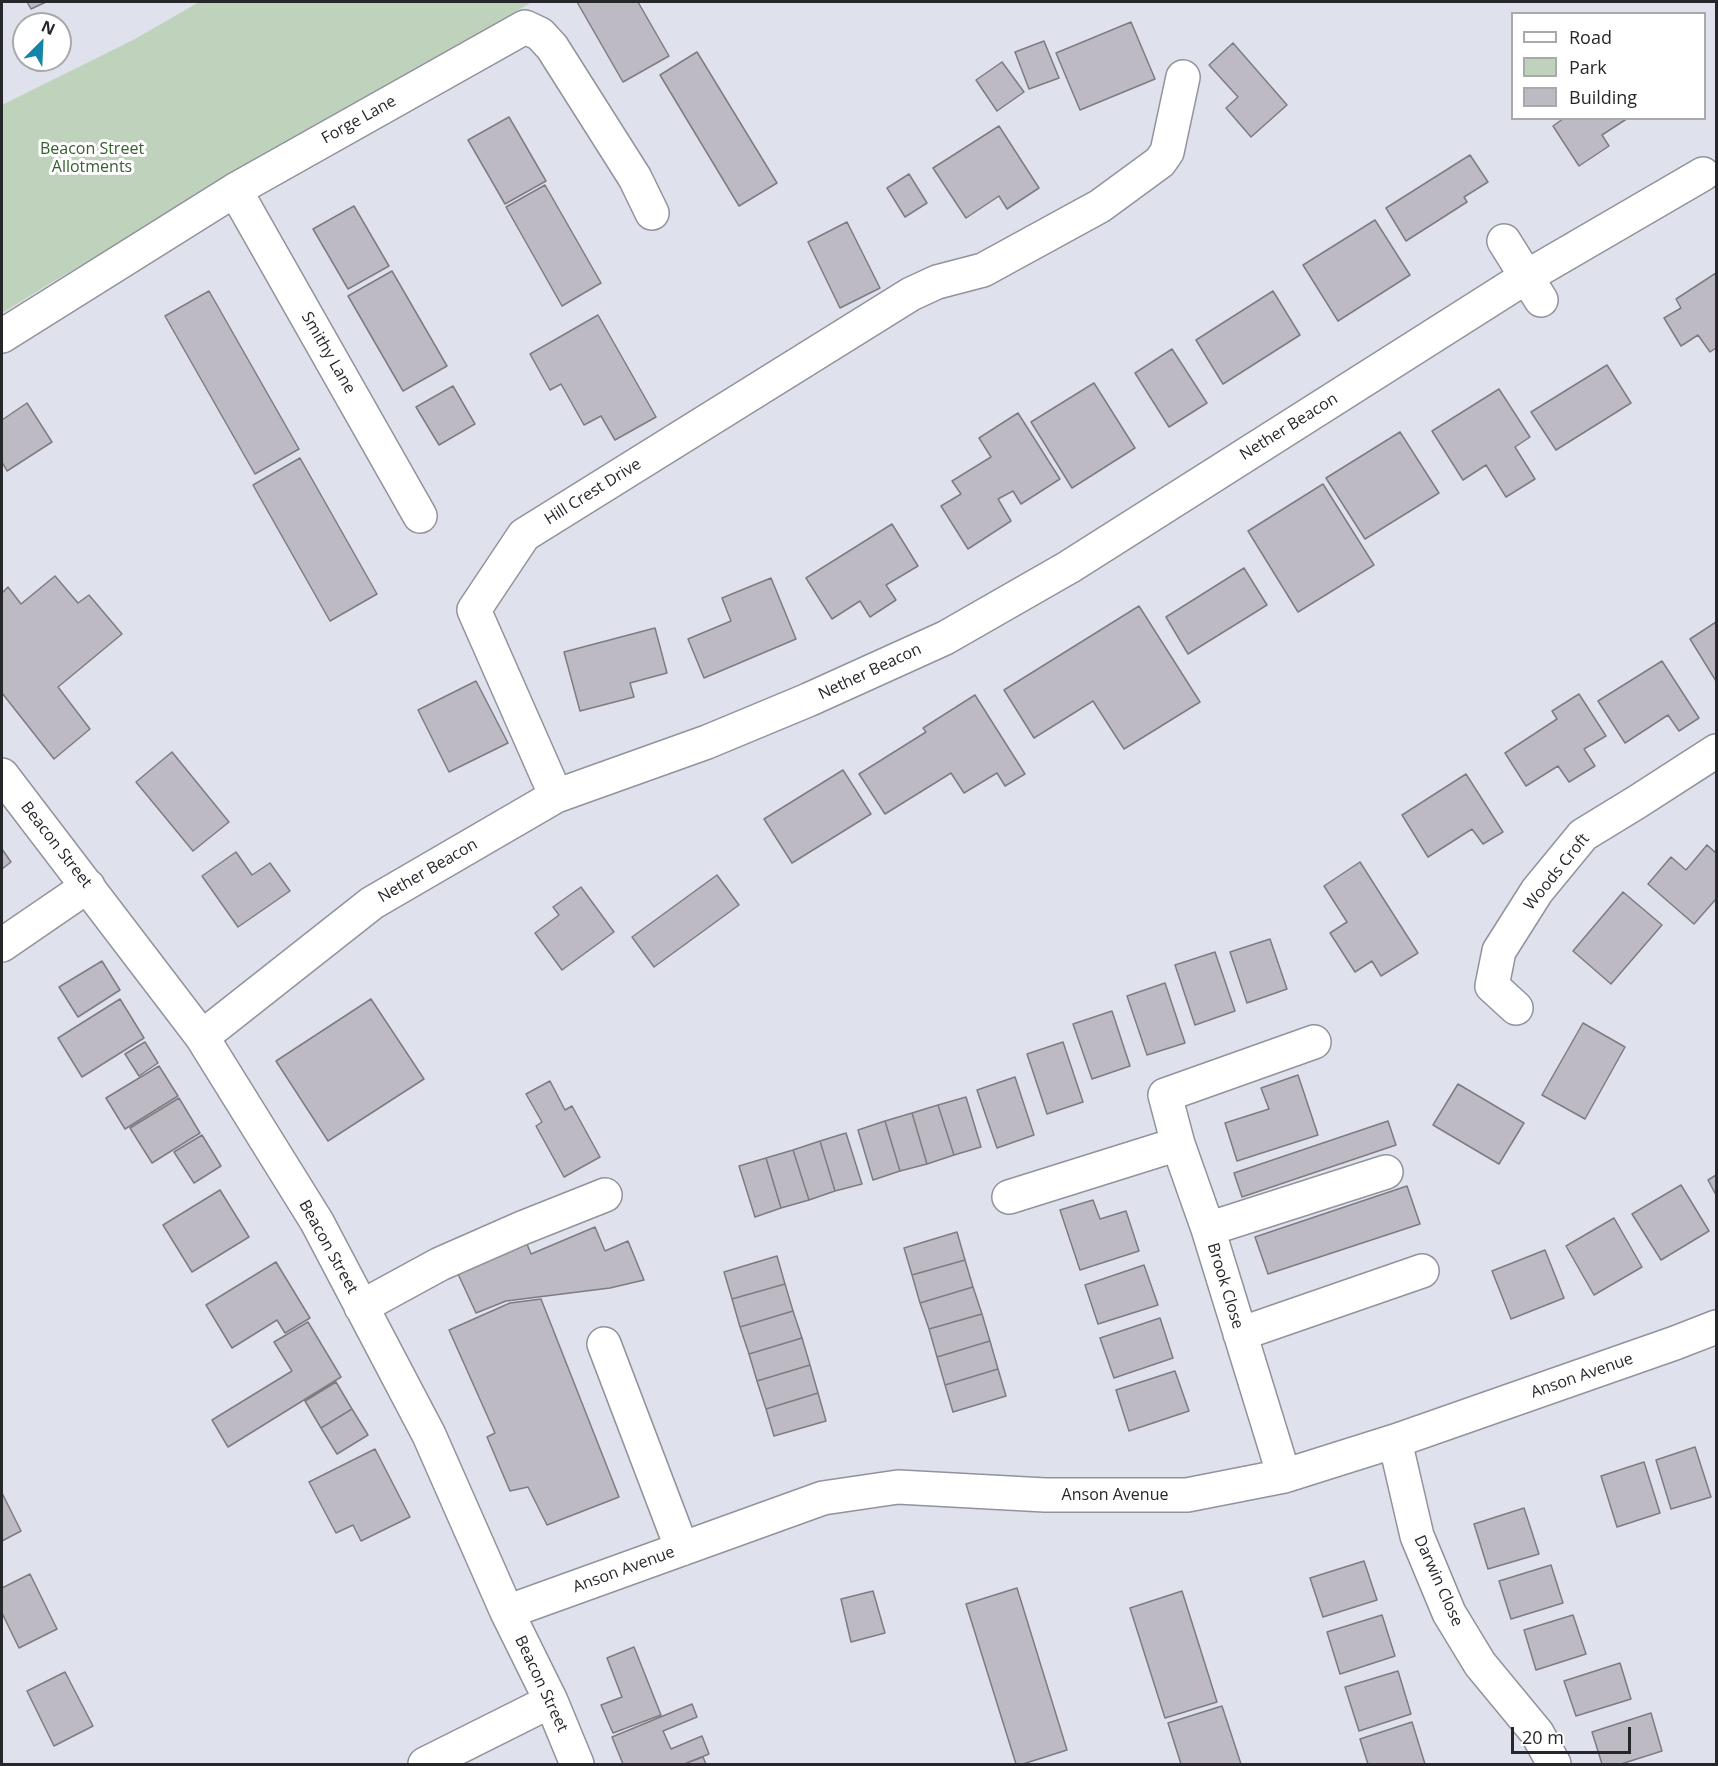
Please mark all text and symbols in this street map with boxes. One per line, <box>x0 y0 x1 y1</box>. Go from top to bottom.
north arrow <box>12 12 72 72</box>
legend <box>1511 12 1706 120</box>
text: N <box>38 15 59 40</box>
text: Road <box>1569 25 1612 49</box>
text: Park <box>1569 55 1607 79</box>
text: Building <box>1569 85 1637 109</box>
street label: Forge Lane <box>318 92 400 148</box>
park label: Beacon Street Allotments <box>40 139 144 177</box>
street label: Smithy Lane <box>297 309 359 397</box>
street label: Nether Beacon <box>1237 389 1341 465</box>
street label: Hill Crest Drive <box>541 455 645 529</box>
street label: Nether Beacon <box>815 640 925 704</box>
street label: Beacon Street <box>16 798 96 892</box>
street label: Woods Croft <box>1520 830 1594 914</box>
street label: Nether Beacon <box>375 835 481 907</box>
street label: Beacon Street <box>294 1197 362 1297</box>
street label: Brook Close <box>1203 1241 1247 1331</box>
street label: Anson Avenue <box>1528 1350 1636 1402</box>
street label: Anson Avenue <box>1062 1485 1168 1505</box>
street label: Darwin Close <box>1409 1532 1467 1630</box>
street label: Anson Avenue <box>571 1543 677 1597</box>
street label: Beacon Street <box>510 1633 572 1735</box>
scale bar <box>1514 1715 1634 1753</box>
text: 20 m <box>1522 1725 1564 1749</box>

